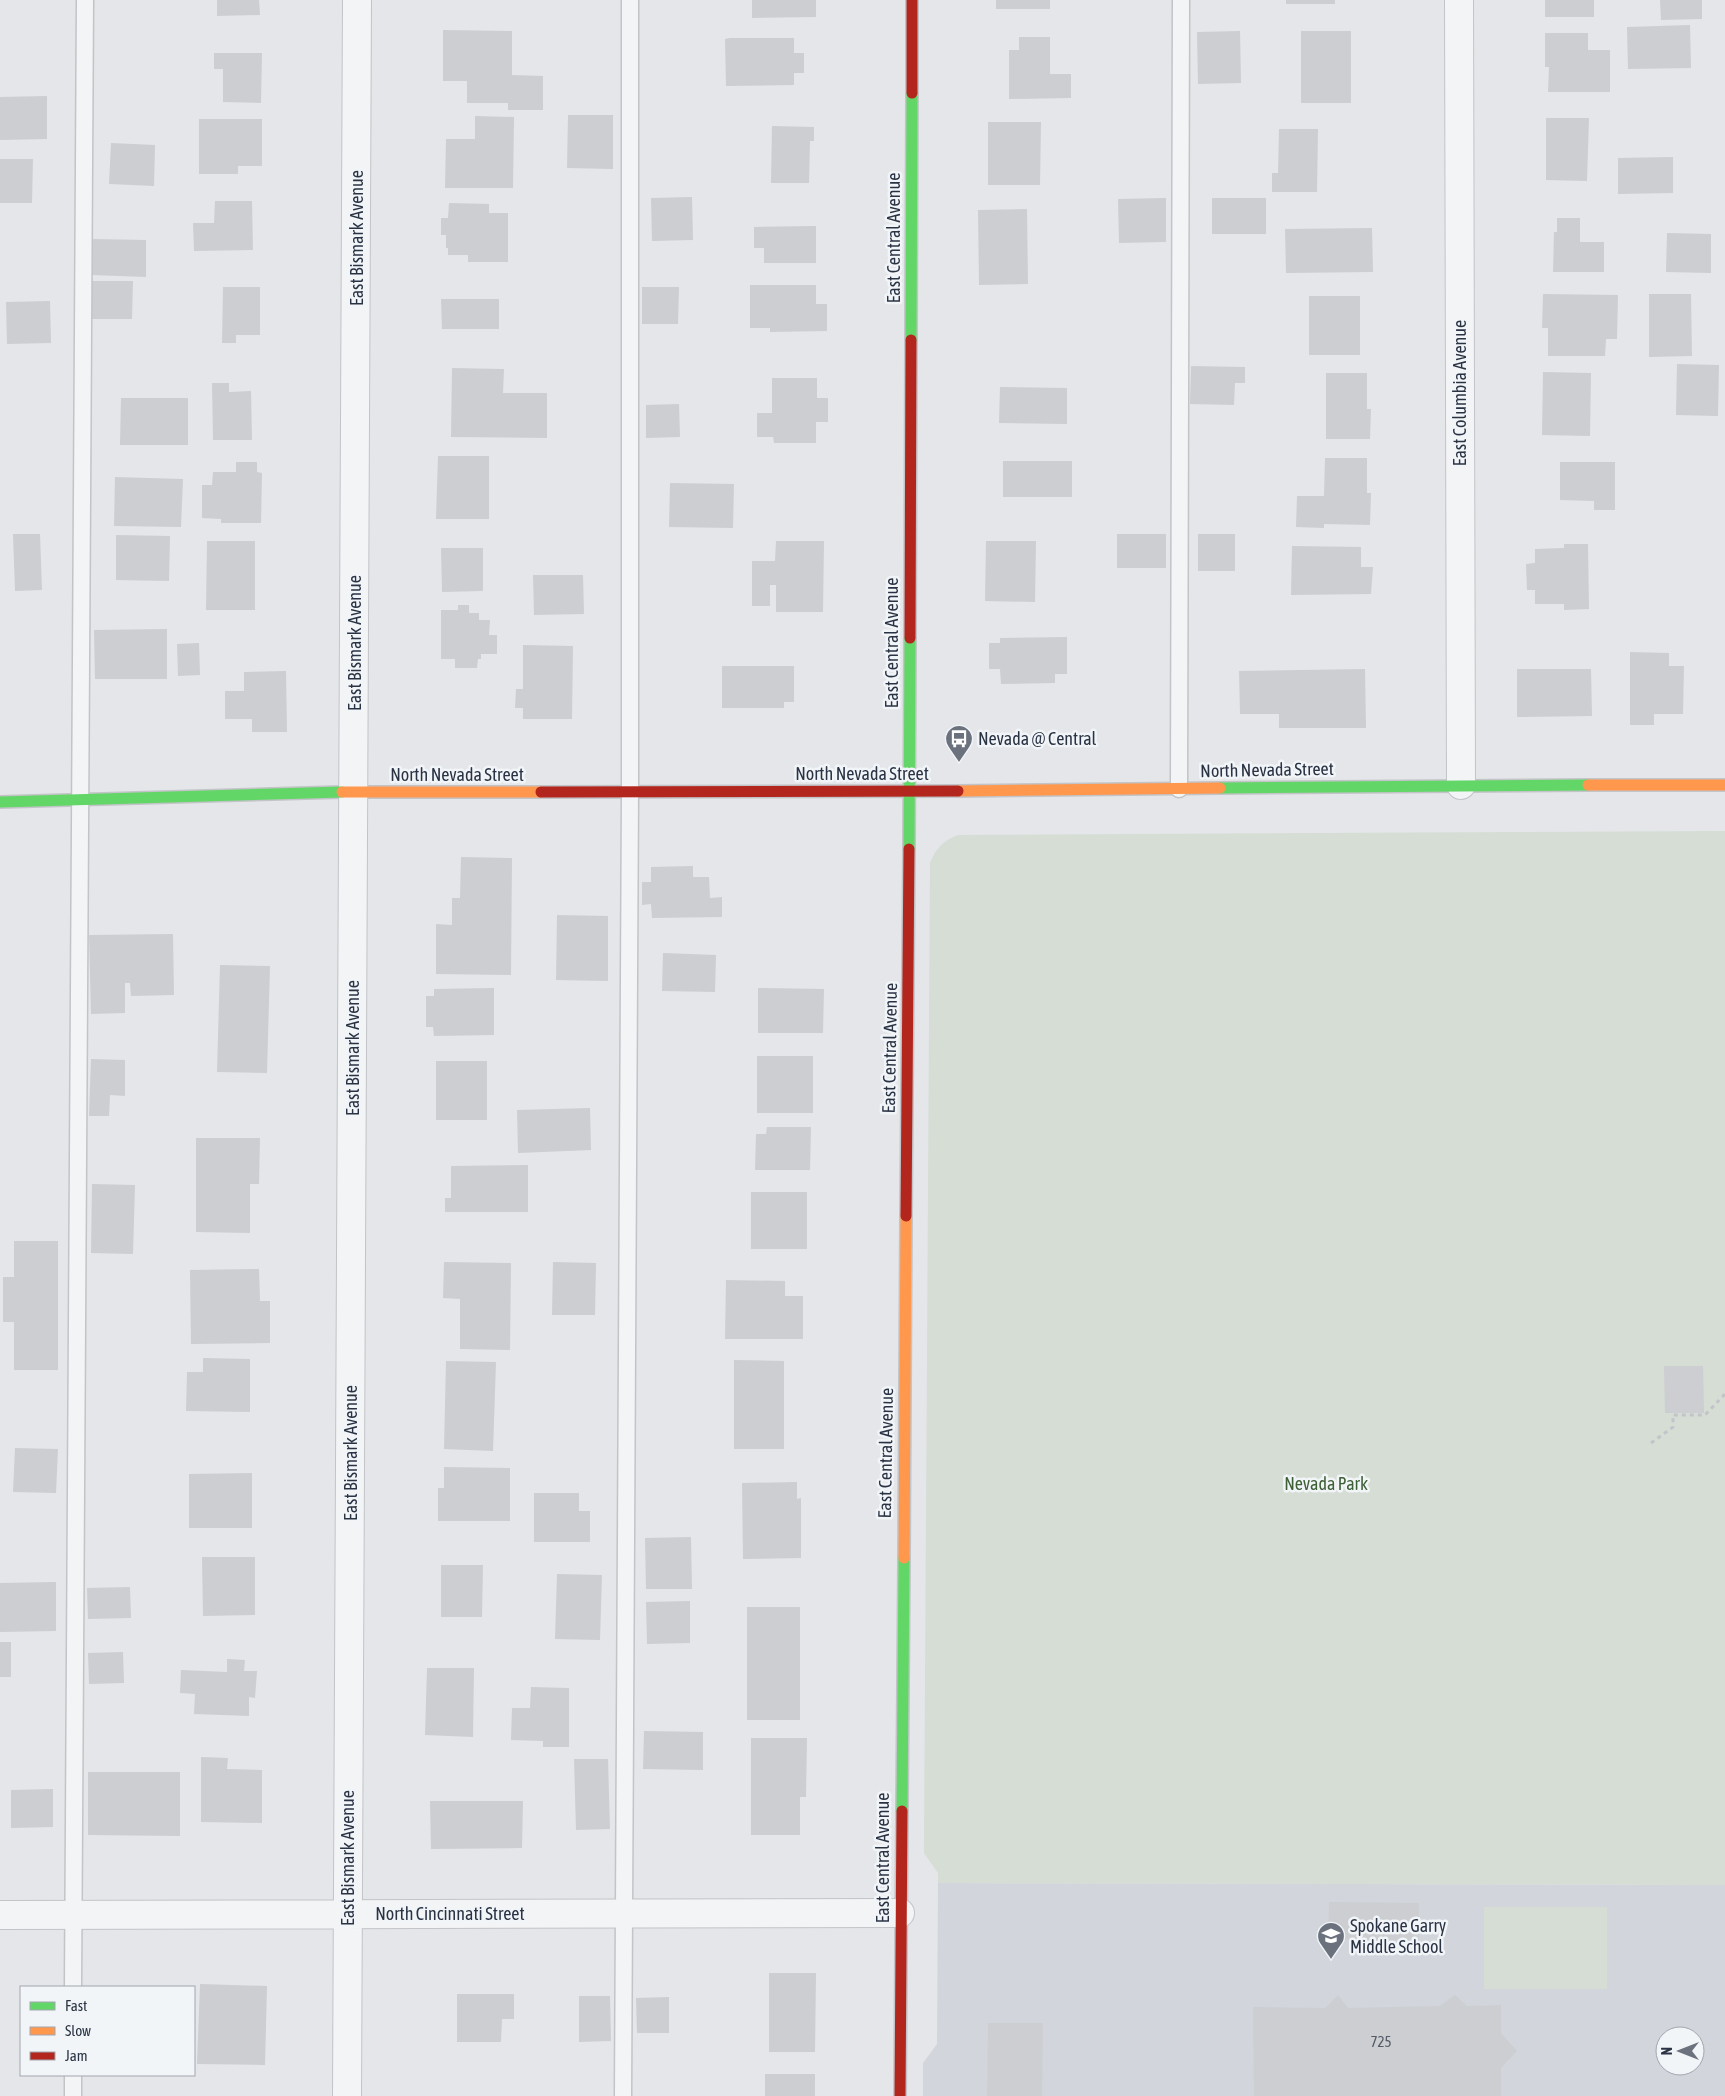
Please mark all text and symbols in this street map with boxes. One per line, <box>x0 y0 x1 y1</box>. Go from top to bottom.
street label: East Bismark Avenue <box>346 170 367 306</box>
street label: East Central Avenue <box>883 173 904 303</box>
street label: East Columbia Avenue <box>1449 320 1470 466</box>
street label: East Bismark Avenue <box>344 575 365 711</box>
street label: East Central Avenue <box>881 578 902 708</box>
bus stop icon: Nevada @ Central <box>944 724 974 763</box>
place label: Nevada @ Central <box>978 728 1097 749</box>
street label: North Nevada Street <box>1200 758 1334 781</box>
street label: North Nevada Street <box>795 763 929 784</box>
street label: North Nevada Street <box>390 764 524 785</box>
street label: East Bismark Avenue <box>342 980 363 1116</box>
street label: East Central Avenue <box>878 983 901 1113</box>
street label: East Bismark Avenue <box>340 1385 361 1521</box>
street label: East Central Avenue <box>874 1388 897 1518</box>
park label: Nevada Park <box>1284 1473 1368 1494</box>
street label: East Bismark Avenue <box>337 1790 358 1926</box>
street label: East Central Avenue <box>872 1793 893 1923</box>
street label: North Cincinnati Street <box>375 1903 525 1924</box>
place label: Spokane Garry Middle School <box>1350 1915 1446 1957</box>
school or university icon: Spokane Garry Middle School <box>1316 1921 1346 1960</box>
legend <box>20 1986 195 2076</box>
text: Fast <box>65 1997 87 2014</box>
text: Slow <box>65 2022 91 2039</box>
north arrow <box>1655 2026 1705 2076</box>
house number: 725 <box>1370 2033 1392 2050</box>
text: Jam <box>65 2047 88 2064</box>
text: N <box>1659 2047 1675 2055</box>

